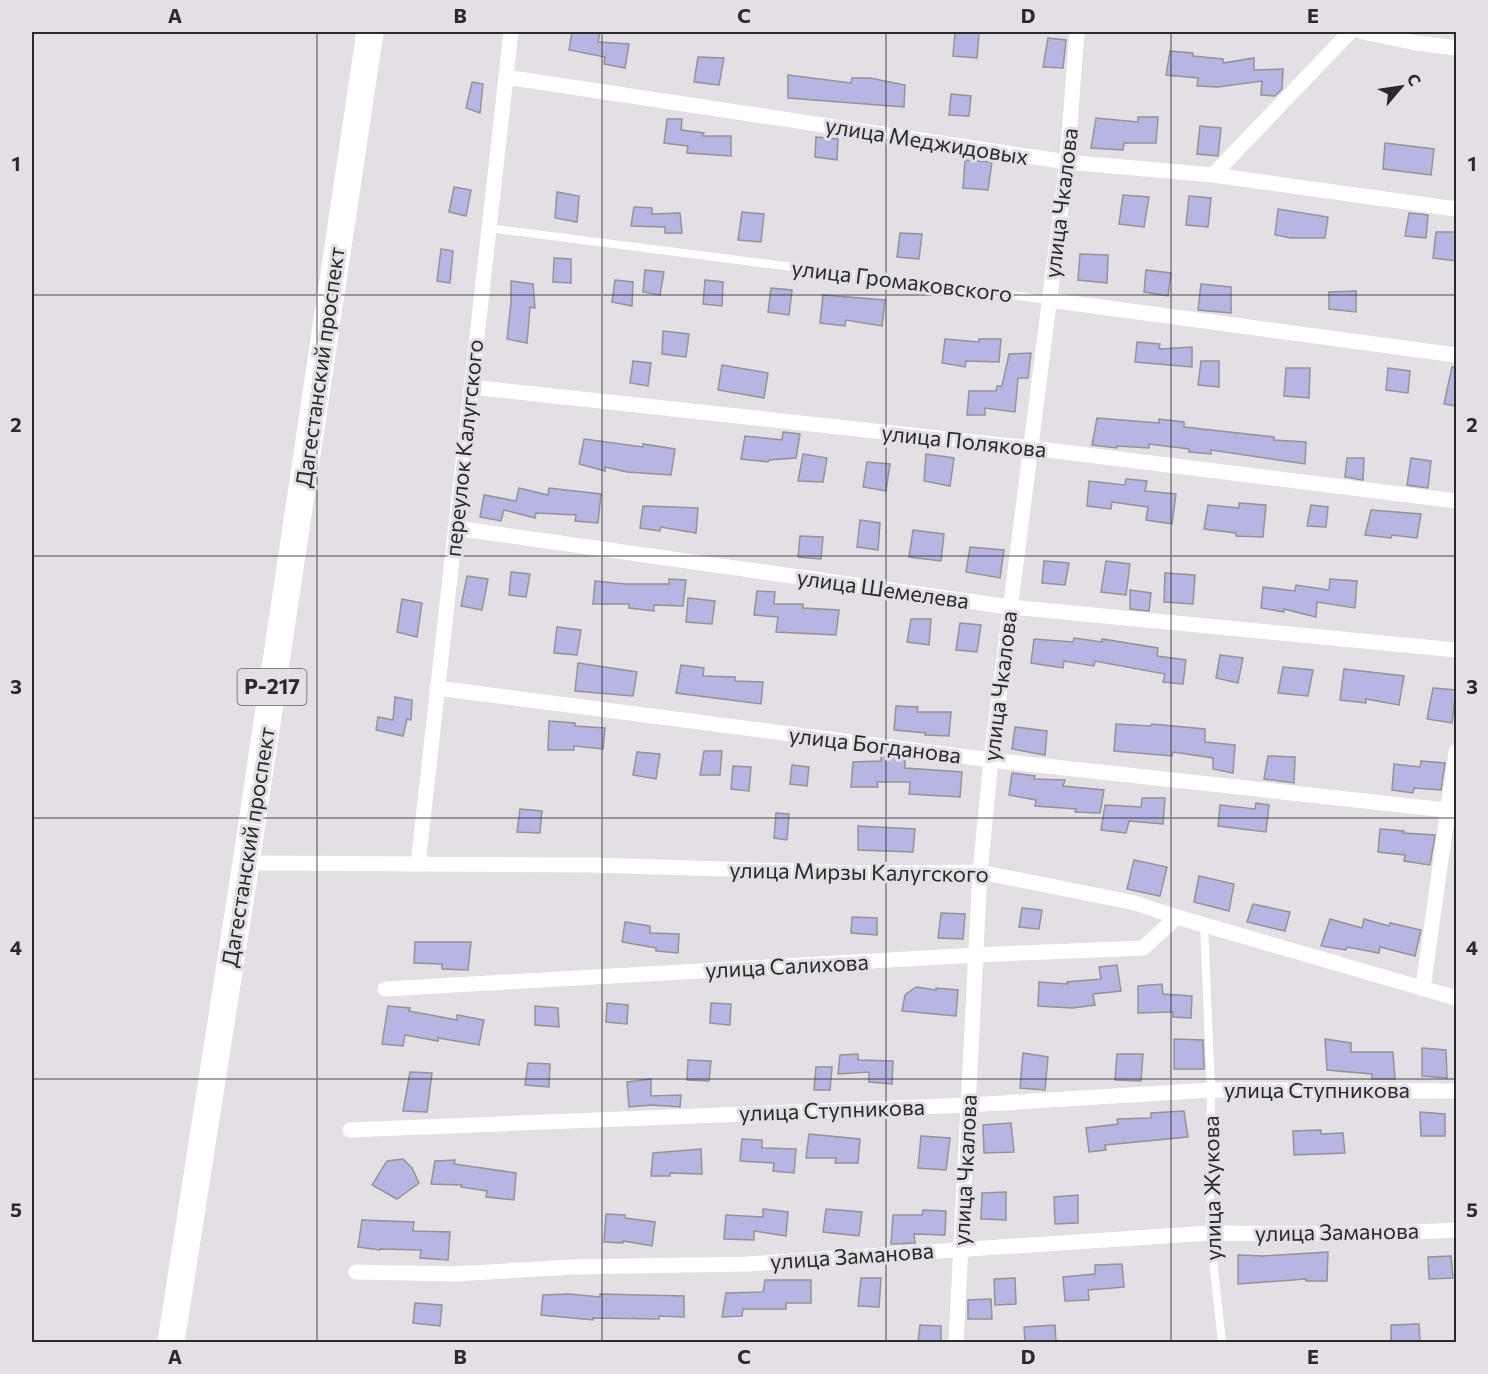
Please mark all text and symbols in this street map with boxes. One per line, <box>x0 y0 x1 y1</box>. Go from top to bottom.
text: A <box>168 3 182 27</box>
text: B <box>453 3 467 27</box>
text: C <box>737 3 751 27</box>
text: D <box>1021 3 1035 27</box>
text: E <box>1307 3 1319 27</box>
north arrow <box>1371 57 1431 117</box>
text: С <box>1404 70 1426 89</box>
street label: улица Меджидовых <box>824 111 1031 170</box>
street label: улица Чкалова <box>1038 126 1083 280</box>
text: 1 <box>11 151 21 175</box>
text: 1 <box>1467 151 1477 175</box>
street label: Дагестанский проспект <box>289 245 350 489</box>
street label: улица Громаковского <box>790 254 1014 307</box>
street label: переулок Калугского <box>439 338 488 558</box>
text: 2 <box>10 412 22 436</box>
text: 2 <box>1466 412 1478 436</box>
street label: улица Полякова <box>880 418 1048 463</box>
street label: улица Шемелева <box>795 563 971 614</box>
street label: улица Чкалова <box>977 609 1022 763</box>
road number: Р-217 <box>238 669 306 705</box>
text: 3 <box>10 674 22 698</box>
text: 3 <box>1466 674 1478 698</box>
street label: улица Богданова <box>787 721 963 768</box>
street label: Дагестанский проспект <box>215 725 280 969</box>
street label: улица Мирзы Калугского <box>729 856 989 887</box>
text: 4 <box>10 935 22 959</box>
text: 4 <box>1466 935 1478 959</box>
street label: улица Салихова <box>705 948 869 983</box>
street label: улица Ступникова <box>1224 1076 1410 1103</box>
street label: улица Ступникова <box>739 1093 925 1126</box>
street label: улица Чкалова <box>947 1094 982 1246</box>
street label: улица Жукова <box>1197 1115 1226 1261</box>
text: 5 <box>10 1197 22 1221</box>
text: 5 <box>1466 1197 1478 1221</box>
street label: улица Заманова <box>1255 1217 1419 1246</box>
street label: улица Заманова <box>769 1236 935 1275</box>
text: A <box>168 1344 182 1368</box>
text: B <box>453 1344 467 1368</box>
text: C <box>737 1344 751 1368</box>
text: D <box>1021 1344 1035 1368</box>
text: E <box>1307 1344 1319 1368</box>

